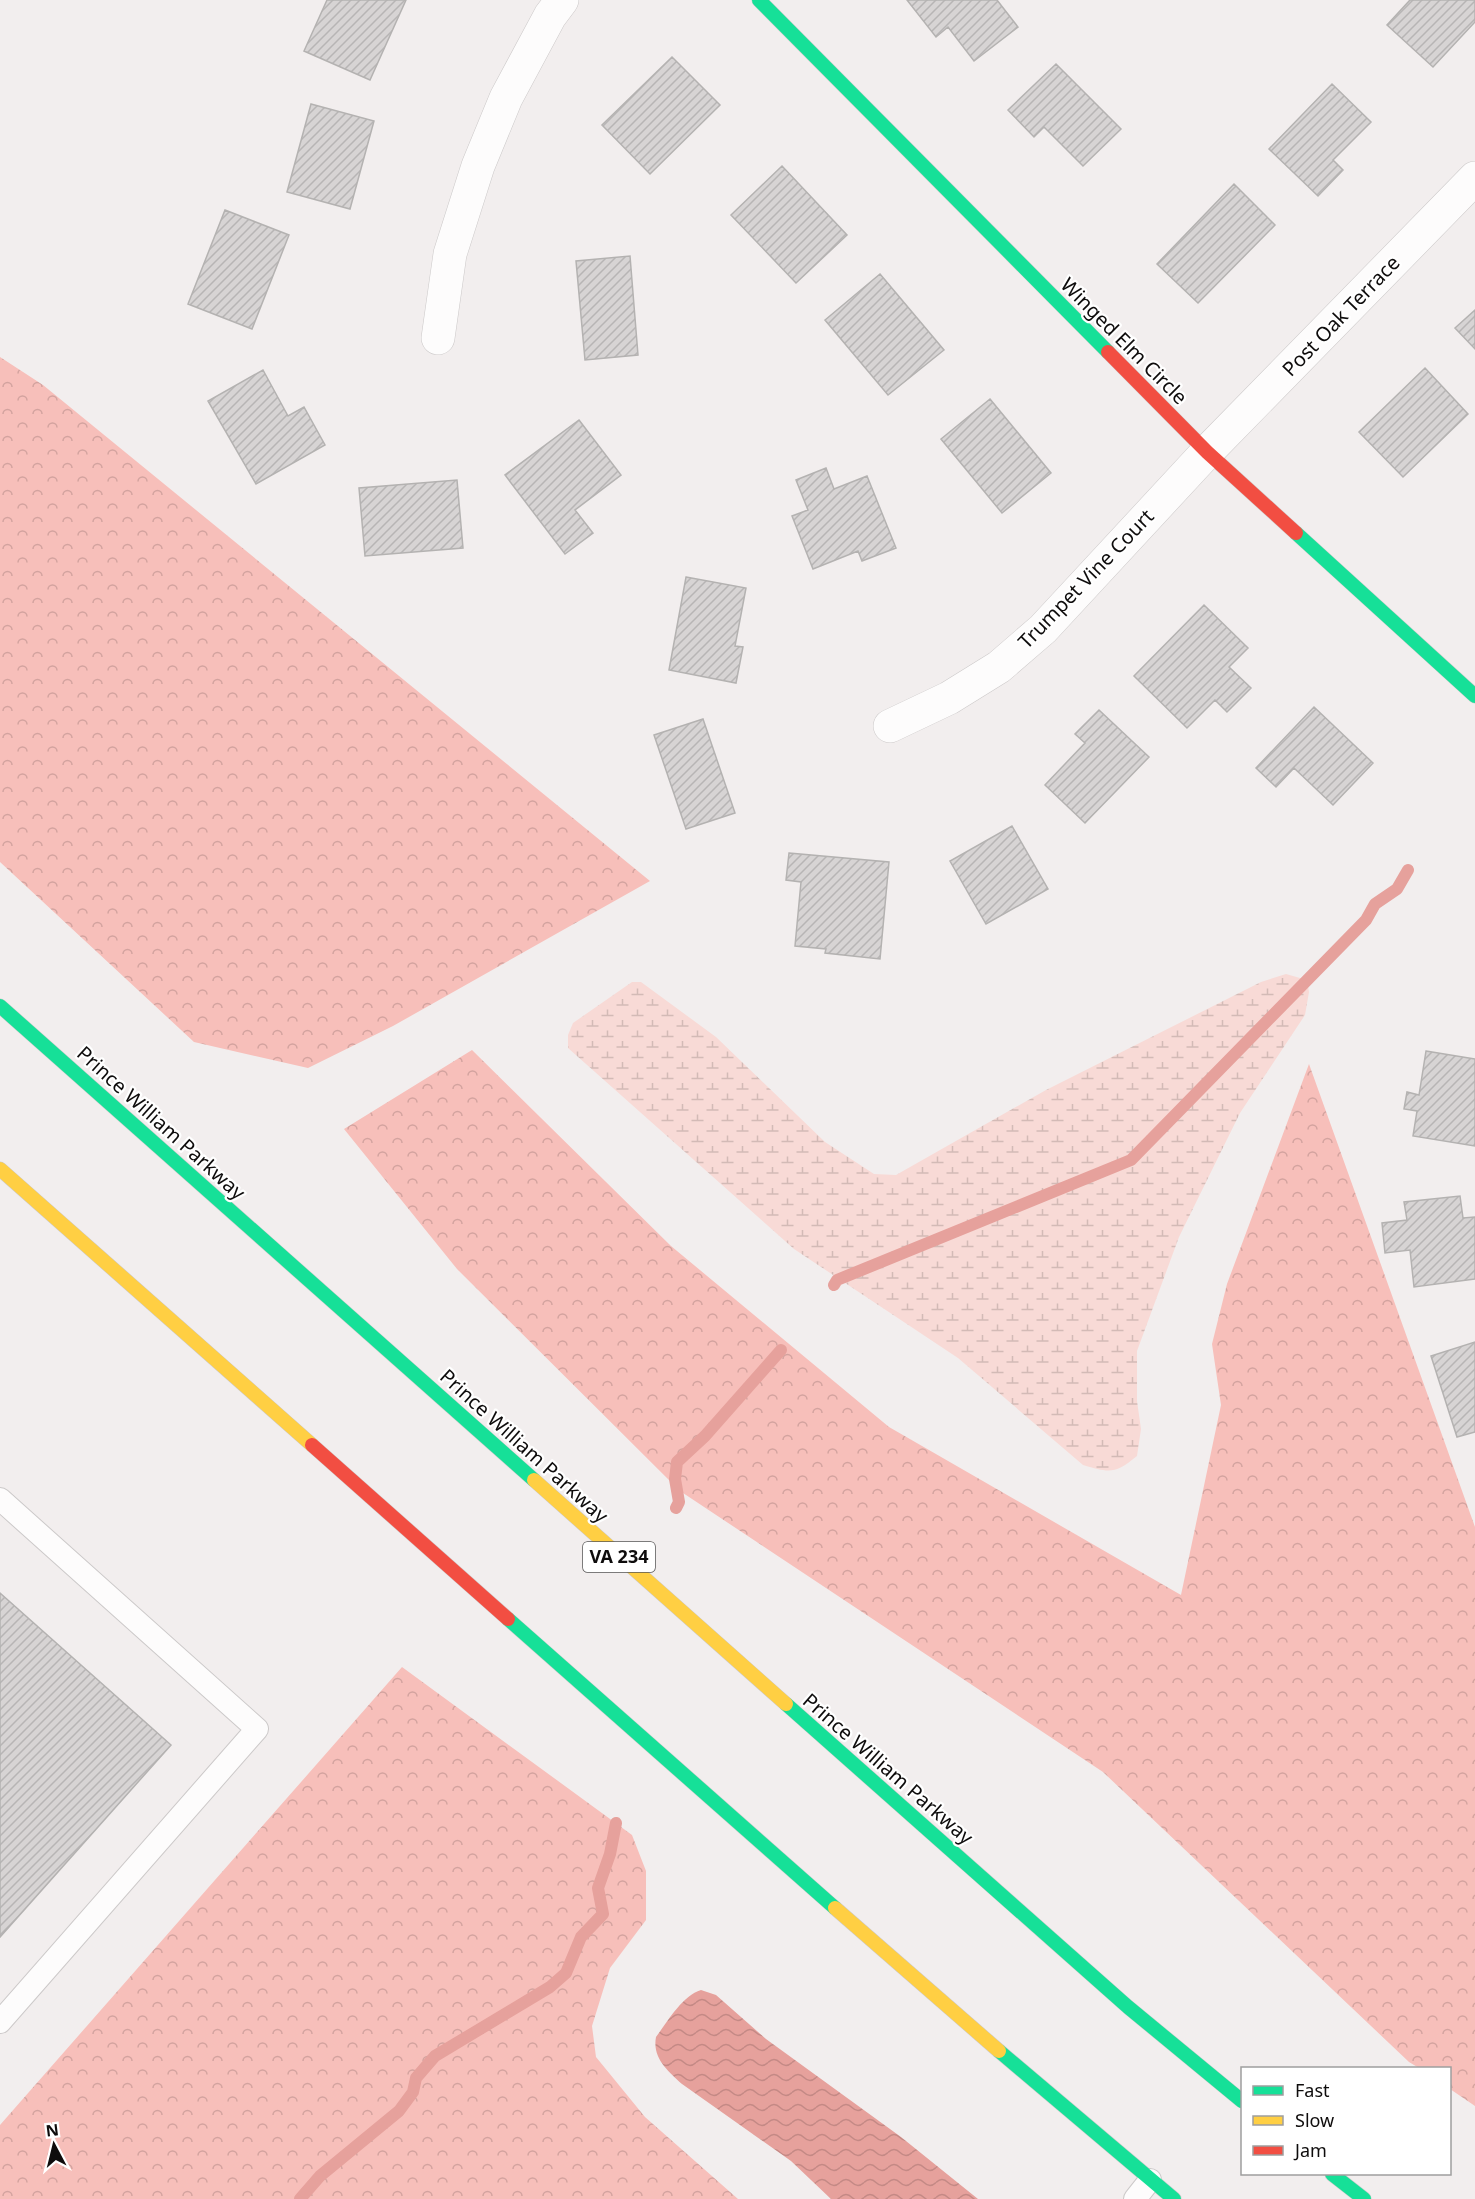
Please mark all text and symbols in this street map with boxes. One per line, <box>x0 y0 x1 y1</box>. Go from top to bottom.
street label: Post Oak Terrace <box>1276 249 1405 382</box>
street label: Winged Elm Circle <box>1055 271 1194 410</box>
street label: Trumpet Vine Court <box>1012 503 1159 654</box>
street label: Prince William Parkway <box>71 1040 252 1206</box>
street label: Prince William Parkway <box>434 1363 615 1529</box>
road number: VA 234 <box>583 1542 655 1572</box>
street label: Prince William Parkway <box>797 1687 980 1851</box>
legend <box>1241 2067 1451 2175</box>
text: Fast <box>1295 2078 1330 2102</box>
text: Slow <box>1295 2108 1334 2132</box>
north arrow <box>24 2115 84 2175</box>
text: N <box>44 2118 60 2142</box>
text: Jam <box>1293 2138 1327 2162</box>

